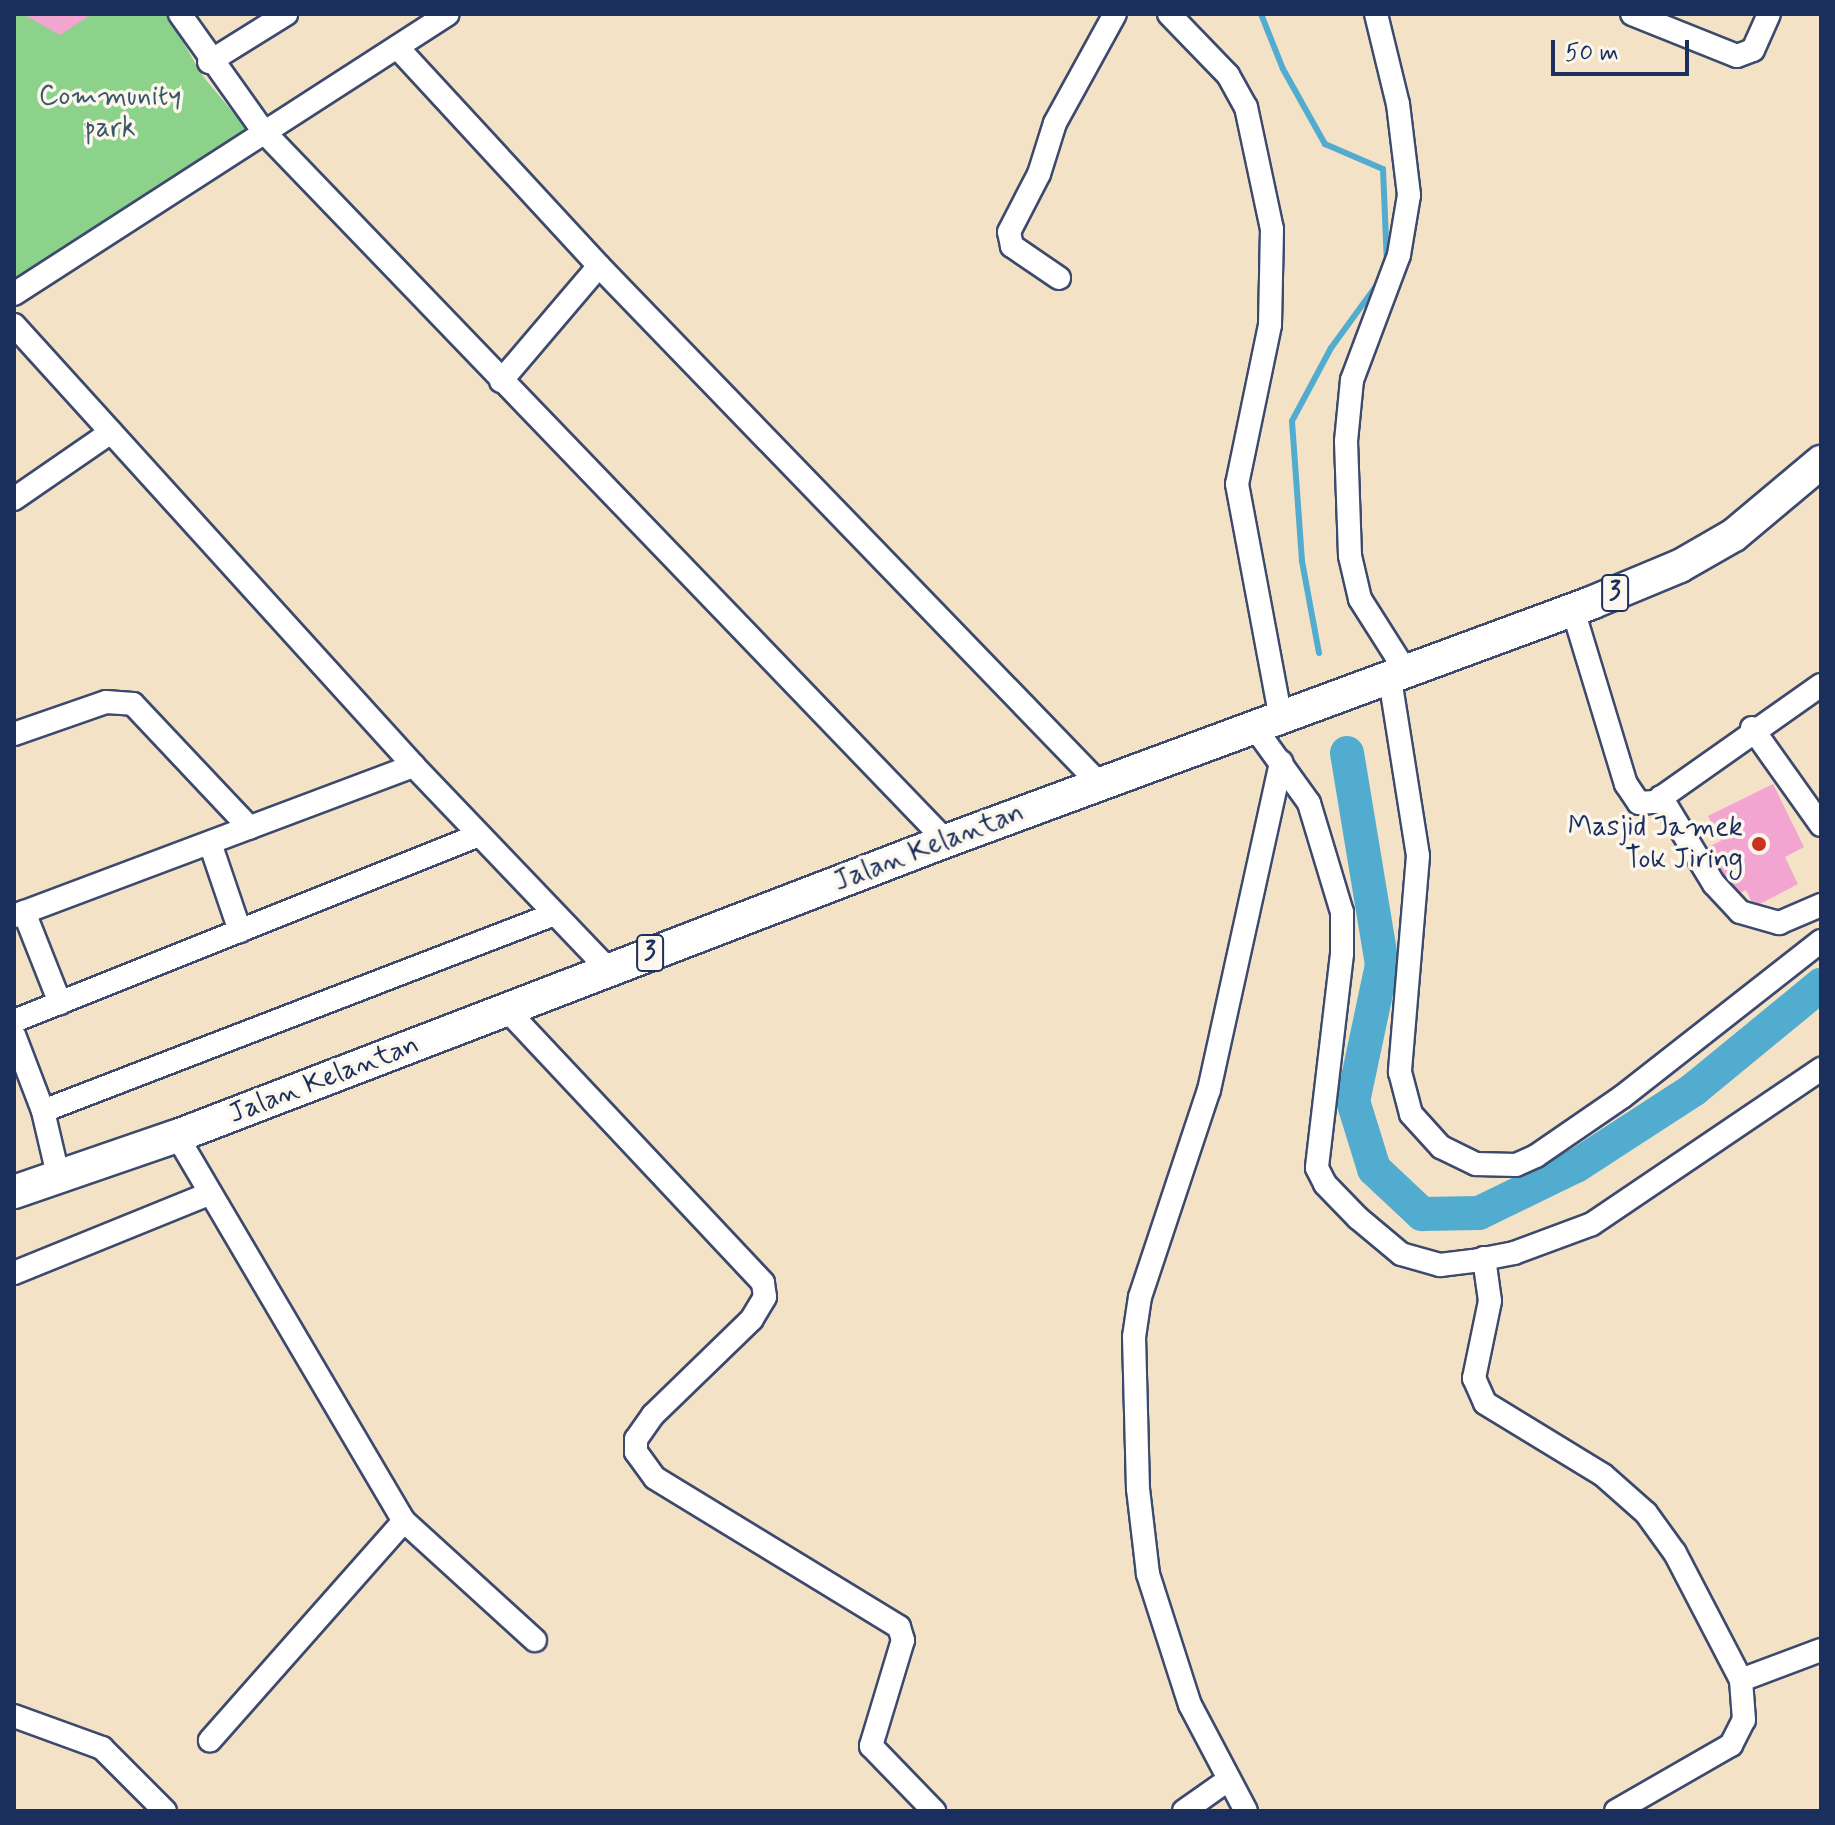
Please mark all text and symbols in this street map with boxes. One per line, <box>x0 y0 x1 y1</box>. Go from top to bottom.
scale bar <box>1555 24 1693 74</box>
text: 50 m <box>1565 38 1619 69</box>
park label: Community park <box>39 80 181 146</box>
road number: 3 <box>1601 571 1629 615</box>
street label: Jalan Kelantan <box>828 796 1030 900</box>
place label: Masjid Jamek Tok Jiring <box>1573 811 1743 877</box>
marker: Masjid Jamek Tok Jiring <box>1750 835 1768 853</box>
road number: 3 <box>636 931 664 975</box>
street label: Jalan Kelantan <box>223 1028 425 1132</box>

